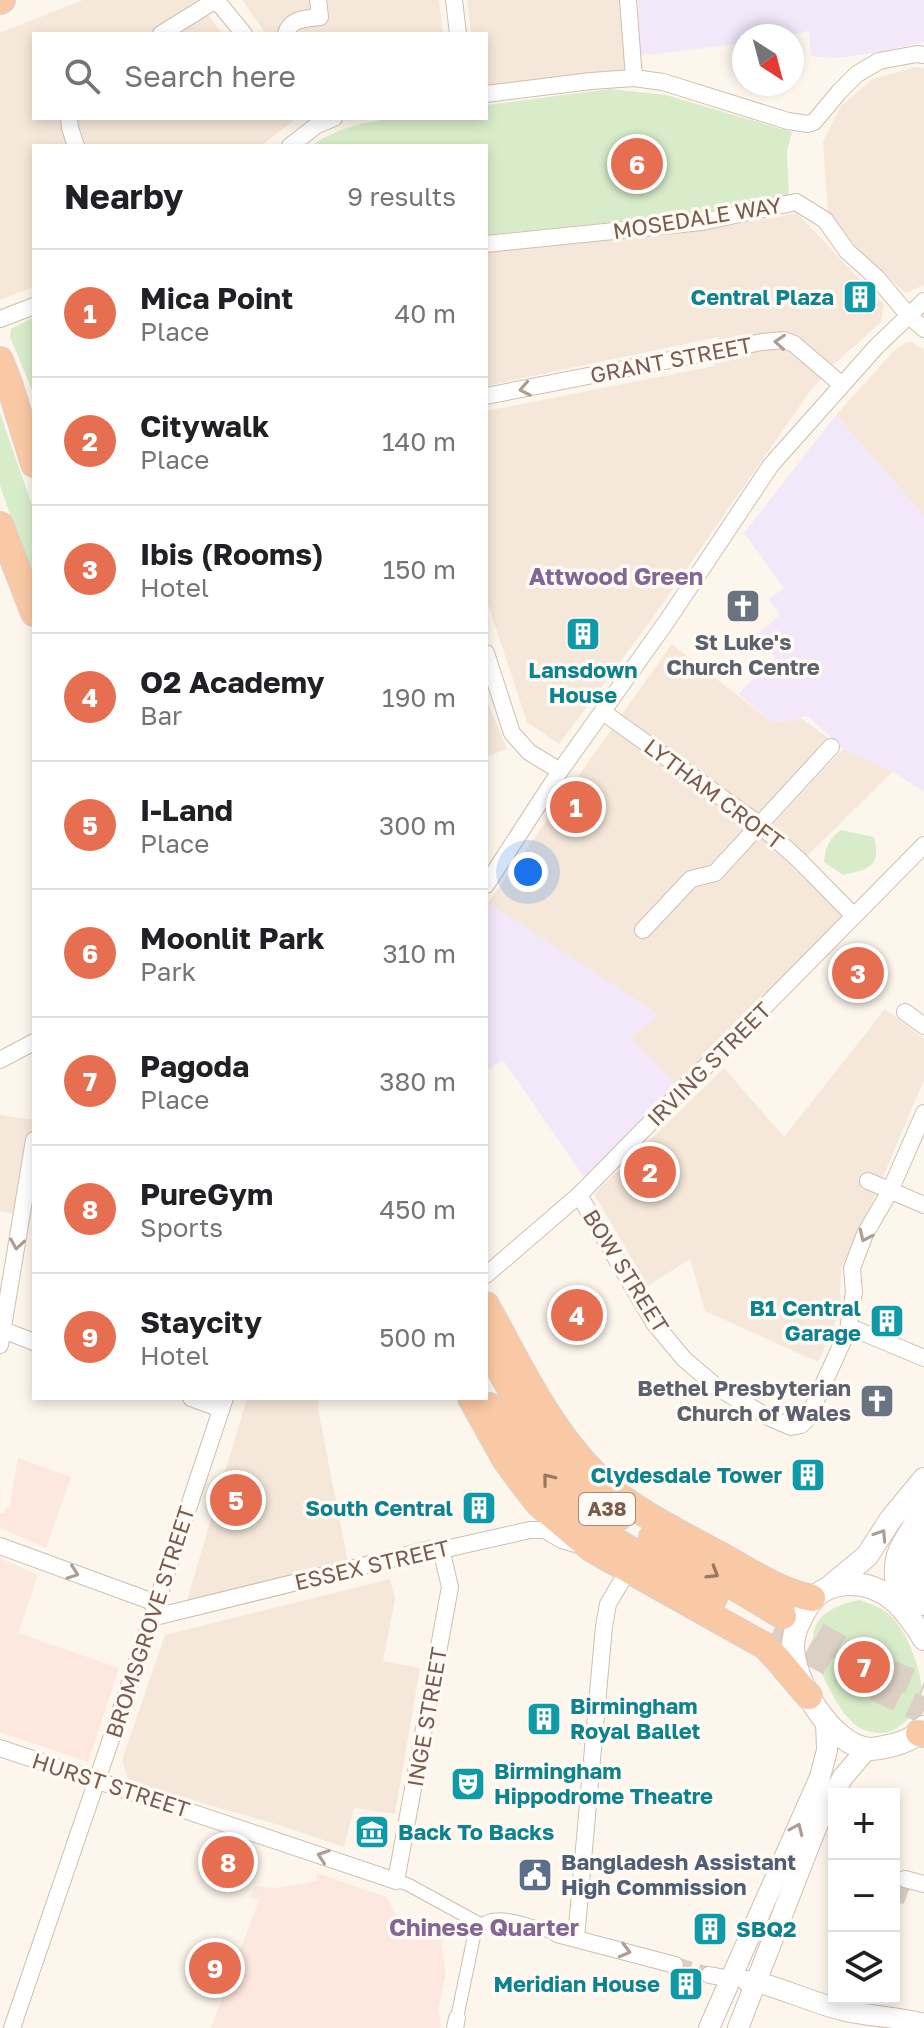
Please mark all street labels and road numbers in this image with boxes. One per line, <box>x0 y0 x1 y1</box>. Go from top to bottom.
street label: MOSEDALE WAY <box>611 191 783 244</box>
street label: GRANT STREET <box>588 331 754 388</box>
street label: LYTHAM CROFT <box>639 732 790 855</box>
street label: IRVING STREET <box>641 996 776 1131</box>
street label: BOW STREET <box>578 1204 675 1338</box>
road number: A38 <box>579 1493 635 1525</box>
street label: BROMSGROVE STREET <box>99 1502 200 1741</box>
street label: ESSEX STREET <box>292 1533 452 1595</box>
street label: INGE STREET <box>401 1645 452 1789</box>
street label: HURST STREET <box>29 1746 194 1823</box>

